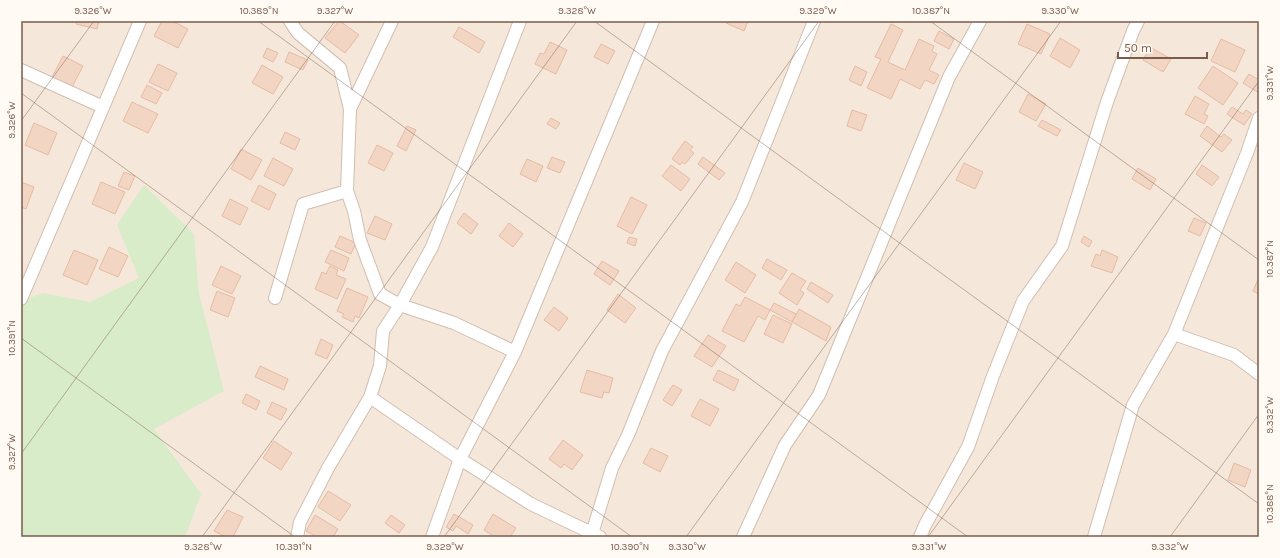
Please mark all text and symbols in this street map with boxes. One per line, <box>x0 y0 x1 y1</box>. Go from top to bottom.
text: 9.326°W <box>74 5 112 17</box>
text: 10.389°N <box>239 5 279 17</box>
text: 9.327°W <box>317 5 353 17</box>
text: 9.328°W <box>558 5 596 17</box>
text: 9.329°W <box>799 5 837 17</box>
text: 10.387°N <box>912 5 950 17</box>
text: 9.330°W <box>1041 5 1079 17</box>
scale bar <box>1118 34 1207 60</box>
text: 50 m <box>1124 41 1152 55</box>
text: 9.331°W <box>1264 65 1276 101</box>
text: 9.326°W <box>6 101 18 139</box>
text: 10.387°N <box>1264 240 1276 278</box>
text: 10.391°N <box>6 320 18 356</box>
text: 9.332°W <box>1264 396 1276 434</box>
text: 9.327°W <box>6 434 18 470</box>
text: 10.388°N <box>1264 484 1276 524</box>
text: 9.328°W <box>184 541 222 553</box>
text: 10.391°N <box>276 541 312 553</box>
text: 9.329°W <box>426 541 464 553</box>
text: 10.390°N <box>611 541 649 553</box>
text: 9.330°W <box>668 541 706 553</box>
text: 9.331°W <box>911 541 947 553</box>
text: 9.332°W <box>1151 541 1189 553</box>

